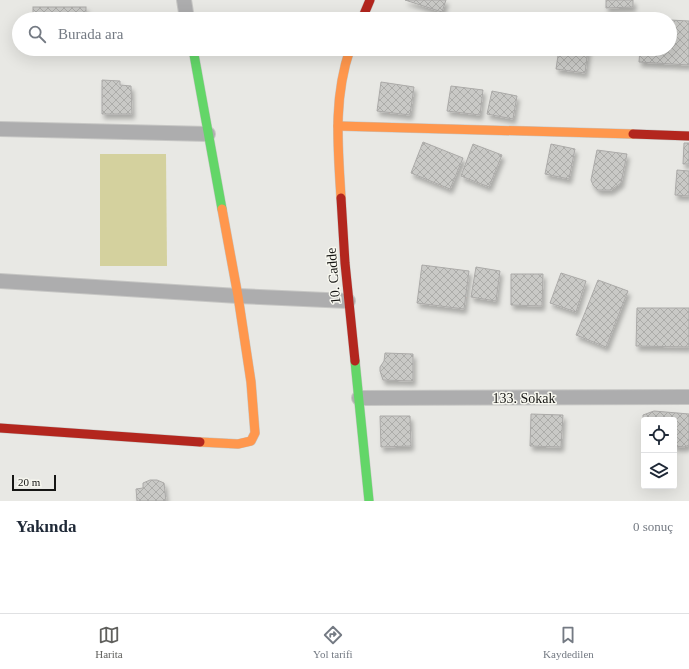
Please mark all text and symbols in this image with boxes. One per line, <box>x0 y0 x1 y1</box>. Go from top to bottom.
search box <box>12 12 677 56</box>
icon: search <box>26 23 48 45</box>
text: Burada ara <box>58 26 123 42</box>
street label: 10. Cadde <box>324 247 343 305</box>
street label: 133. Sokak <box>493 391 556 406</box>
map controls <box>641 417 677 489</box>
button: locate <box>641 417 677 453</box>
button: layers <box>641 453 677 489</box>
scale bar <box>12 473 56 492</box>
text: 20 m <box>18 476 40 488</box>
text: Yakında <box>16 517 76 536</box>
text: 0 sonuç <box>633 519 673 534</box>
tab: Harita <box>95 624 123 660</box>
tab: Yol tarifi <box>313 624 353 660</box>
tab: Kaydedilen <box>543 624 594 660</box>

